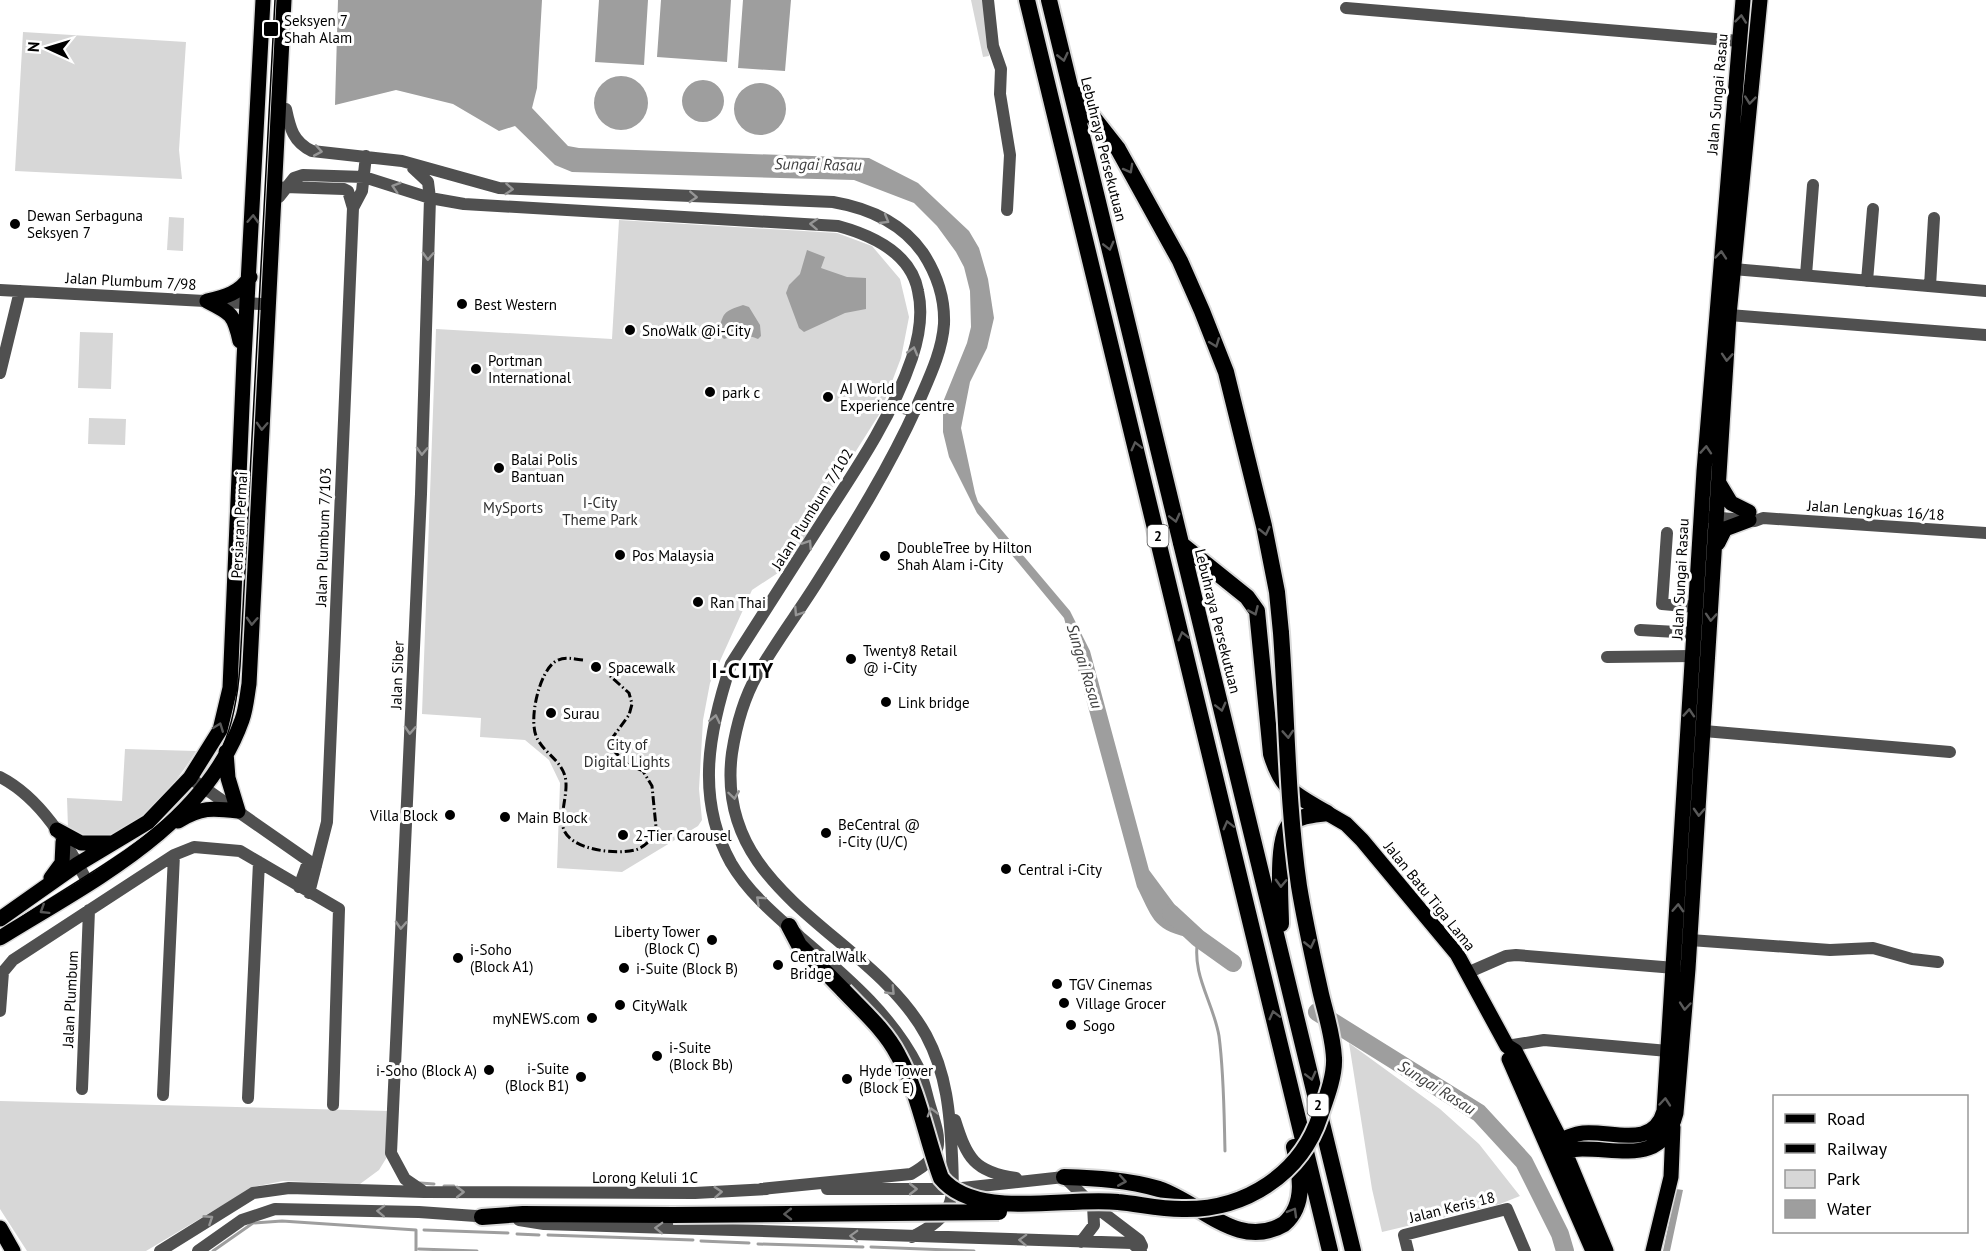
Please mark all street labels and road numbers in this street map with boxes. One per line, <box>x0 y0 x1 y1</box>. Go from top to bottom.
street label: Jalan Sungai Rasau <box>1702 33 1732 156</box>
street label: Lebuhraya Persekutuan <box>1077 75 1131 223</box>
street label: Jalan Plumbum 7/98 <box>64 268 197 294</box>
street label: Jalan Plumbum 7/102 <box>767 445 857 574</box>
street label: Jalan Plumbum 7/103 <box>311 467 335 608</box>
street label: Persiaran Permai <box>227 471 251 579</box>
street label: Jalan Lengkuas 16/18 <box>1806 496 1945 524</box>
street label: Jalan Sungai Rasau <box>1667 518 1693 641</box>
road number: 2 <box>1148 525 1168 547</box>
street label: Lebuhraya Persekutuan <box>1191 547 1245 695</box>
street label: Jalan Siber <box>386 640 408 711</box>
street label: Jalan Batu Tiga Lama <box>1379 837 1480 954</box>
street label: Jalan Plumbum <box>58 950 82 1049</box>
road number: 2 <box>1308 1094 1328 1116</box>
street label: Lorong Keluli 1C <box>592 1168 698 1187</box>
street label: Jalan Keris 18 <box>1406 1187 1497 1227</box>

